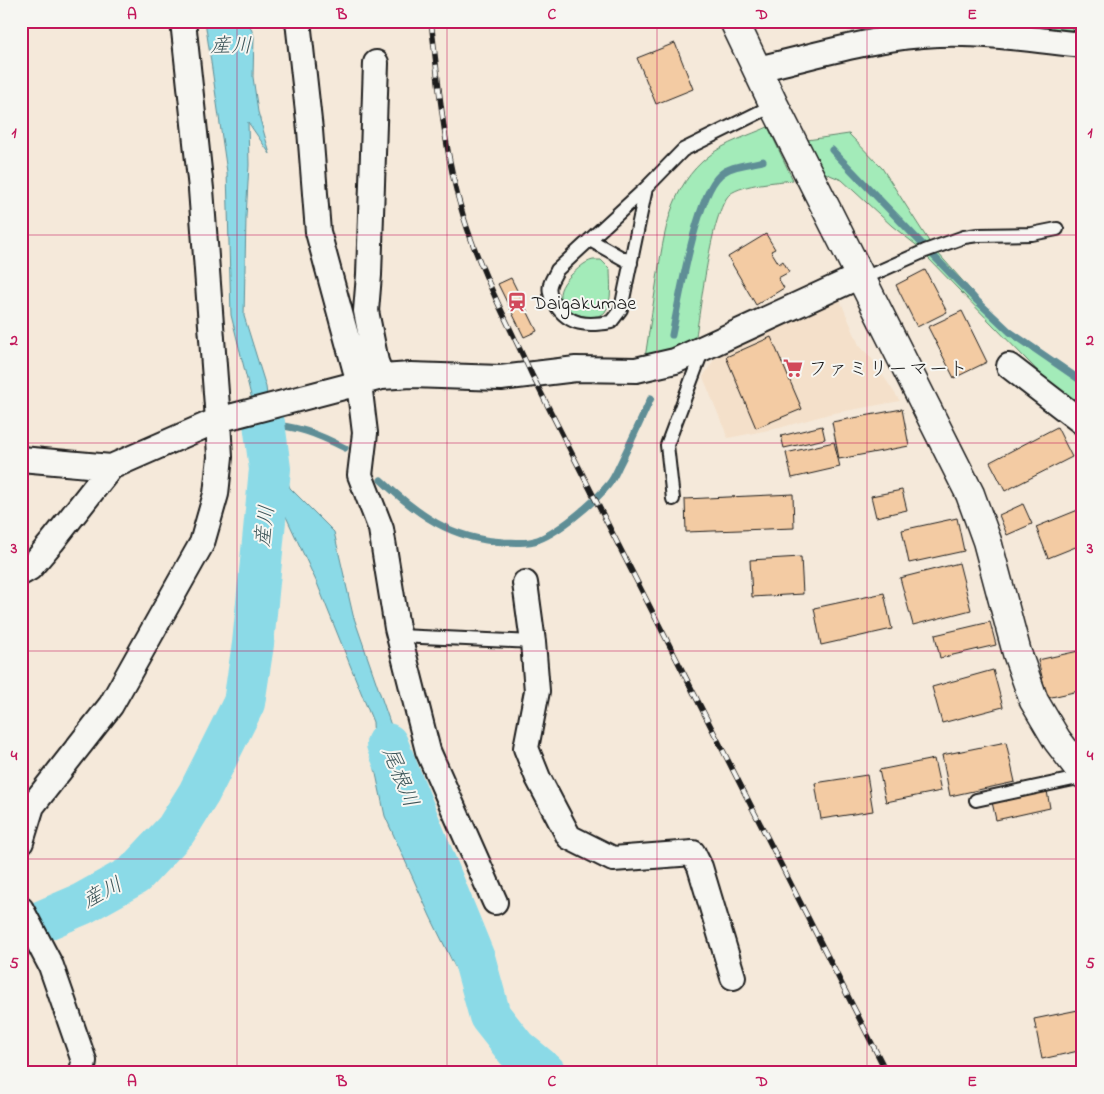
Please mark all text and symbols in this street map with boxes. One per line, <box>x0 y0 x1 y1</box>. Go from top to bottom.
text: A <box>127 3 137 27</box>
text: B <box>336 3 348 27</box>
text: C <box>548 3 557 27</box>
text: D <box>755 3 768 27</box>
text: E <box>967 3 977 27</box>
water label: 産川 <box>210 32 252 62</box>
text: 1 <box>11 121 17 145</box>
text: 1 <box>1087 121 1093 145</box>
place label: Daigakumae <box>531 290 636 320</box>
station icon: Daigakumae <box>506 291 528 313</box>
text: 2 <box>9 329 18 353</box>
text: 2 <box>1085 329 1094 353</box>
place label: ファミリーマート <box>808 356 968 385</box>
supermarket icon: ファミリーマート <box>782 357 804 379</box>
water label: 産川 <box>249 504 283 549</box>
text: 3 <box>10 537 18 561</box>
text: 3 <box>1086 537 1094 561</box>
water label: 尾根川 <box>373 743 425 813</box>
text: 4 <box>10 744 18 768</box>
text: 4 <box>1086 744 1094 768</box>
water label: 産川 <box>77 871 129 917</box>
text: 5 <box>9 952 19 976</box>
text: 5 <box>1085 952 1095 976</box>
text: A <box>127 1070 137 1094</box>
text: B <box>336 1070 348 1094</box>
text: C <box>548 1070 557 1094</box>
text: D <box>755 1070 768 1094</box>
text: E <box>967 1070 977 1094</box>

